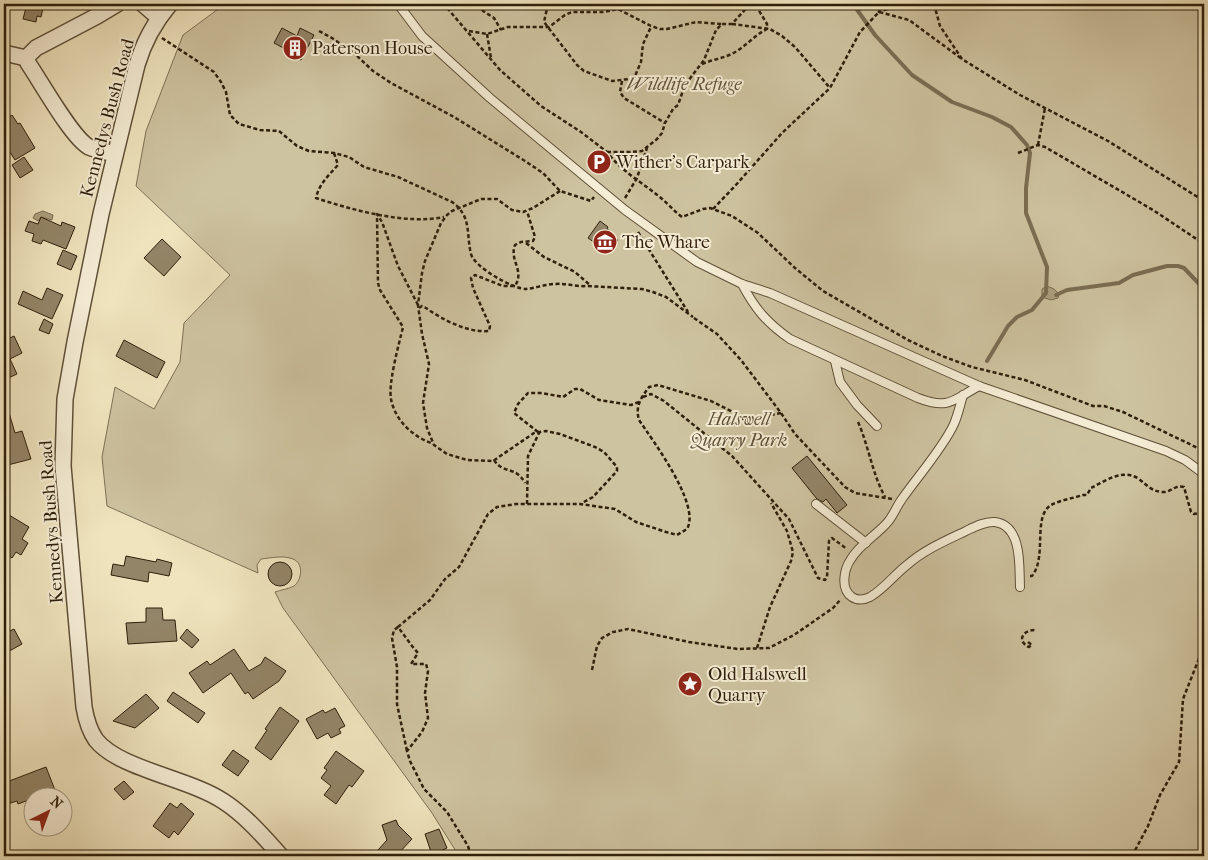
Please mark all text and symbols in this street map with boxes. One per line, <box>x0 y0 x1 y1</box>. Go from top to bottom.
building icon: Paterson House <box>282 35 308 61</box>
street label: Kennedys Bush Road <box>76 36 139 200</box>
place label: Paterson House <box>312 38 433 59</box>
park label: Wildlife Refuge <box>627 74 742 95</box>
parking icon: Wither's Carpark <box>586 149 612 175</box>
place label: Wither's Carpark <box>615 152 750 173</box>
museum icon: The Whare <box>592 229 618 255</box>
place label: The Whare <box>622 232 710 253</box>
park label: Halswell Quarry Park <box>689 409 788 451</box>
street label: Kennedys Bush Road <box>35 439 68 604</box>
place label: Old Halswell Quarry <box>708 664 807 706</box>
place icon: Old Halswell Quarry <box>677 671 703 697</box>
north arrow <box>22 788 72 838</box>
text: N <box>47 793 66 813</box>

